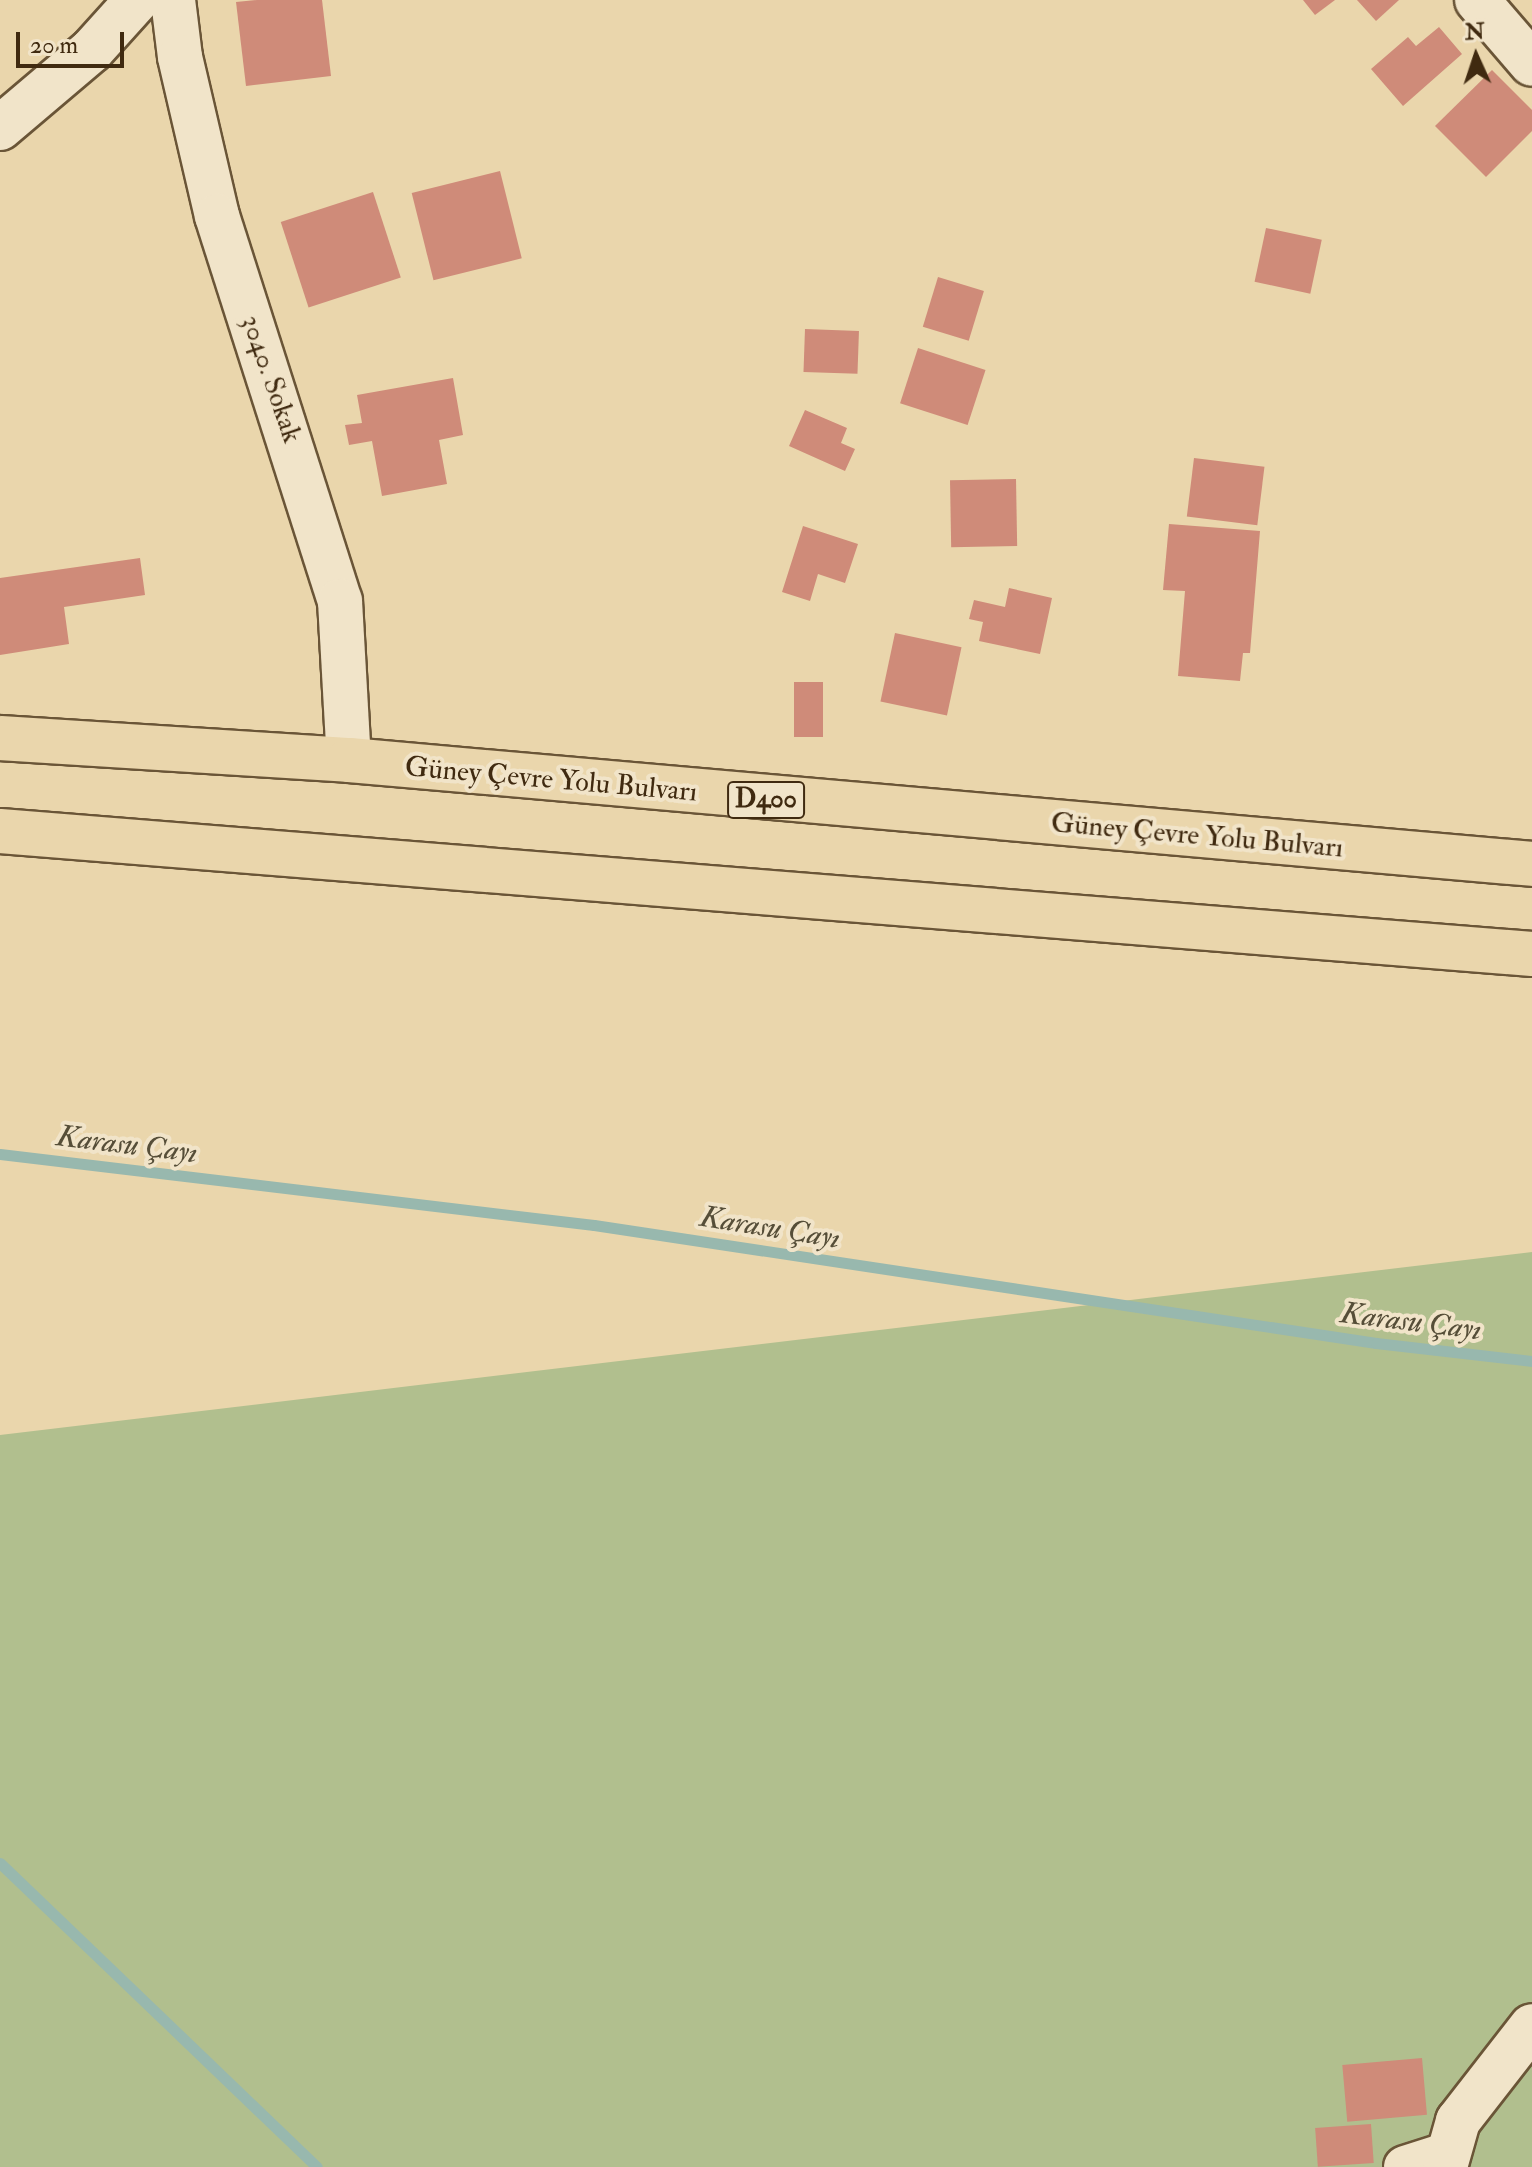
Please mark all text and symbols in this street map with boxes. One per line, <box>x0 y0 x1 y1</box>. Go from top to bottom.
scale bar <box>20 16 128 66</box>
north arrow <box>1436 16 1516 96</box>
text: N <box>1464 18 1485 47</box>
text: 20 m <box>30 30 78 61</box>
street label: 3040. Sokak <box>233 311 309 447</box>
street label: Güney Çevre Yolu Bulvarı <box>404 750 698 810</box>
road number: D400 <box>726 778 806 822</box>
street label: Güney Çevre Yolu Bulvarı <box>1050 806 1344 866</box>
water label: Karasu Çayı <box>55 1119 199 1171</box>
water label: Karasu Çayı <box>697 1199 843 1257</box>
water label: Karasu Çayı <box>1339 1296 1483 1348</box>

